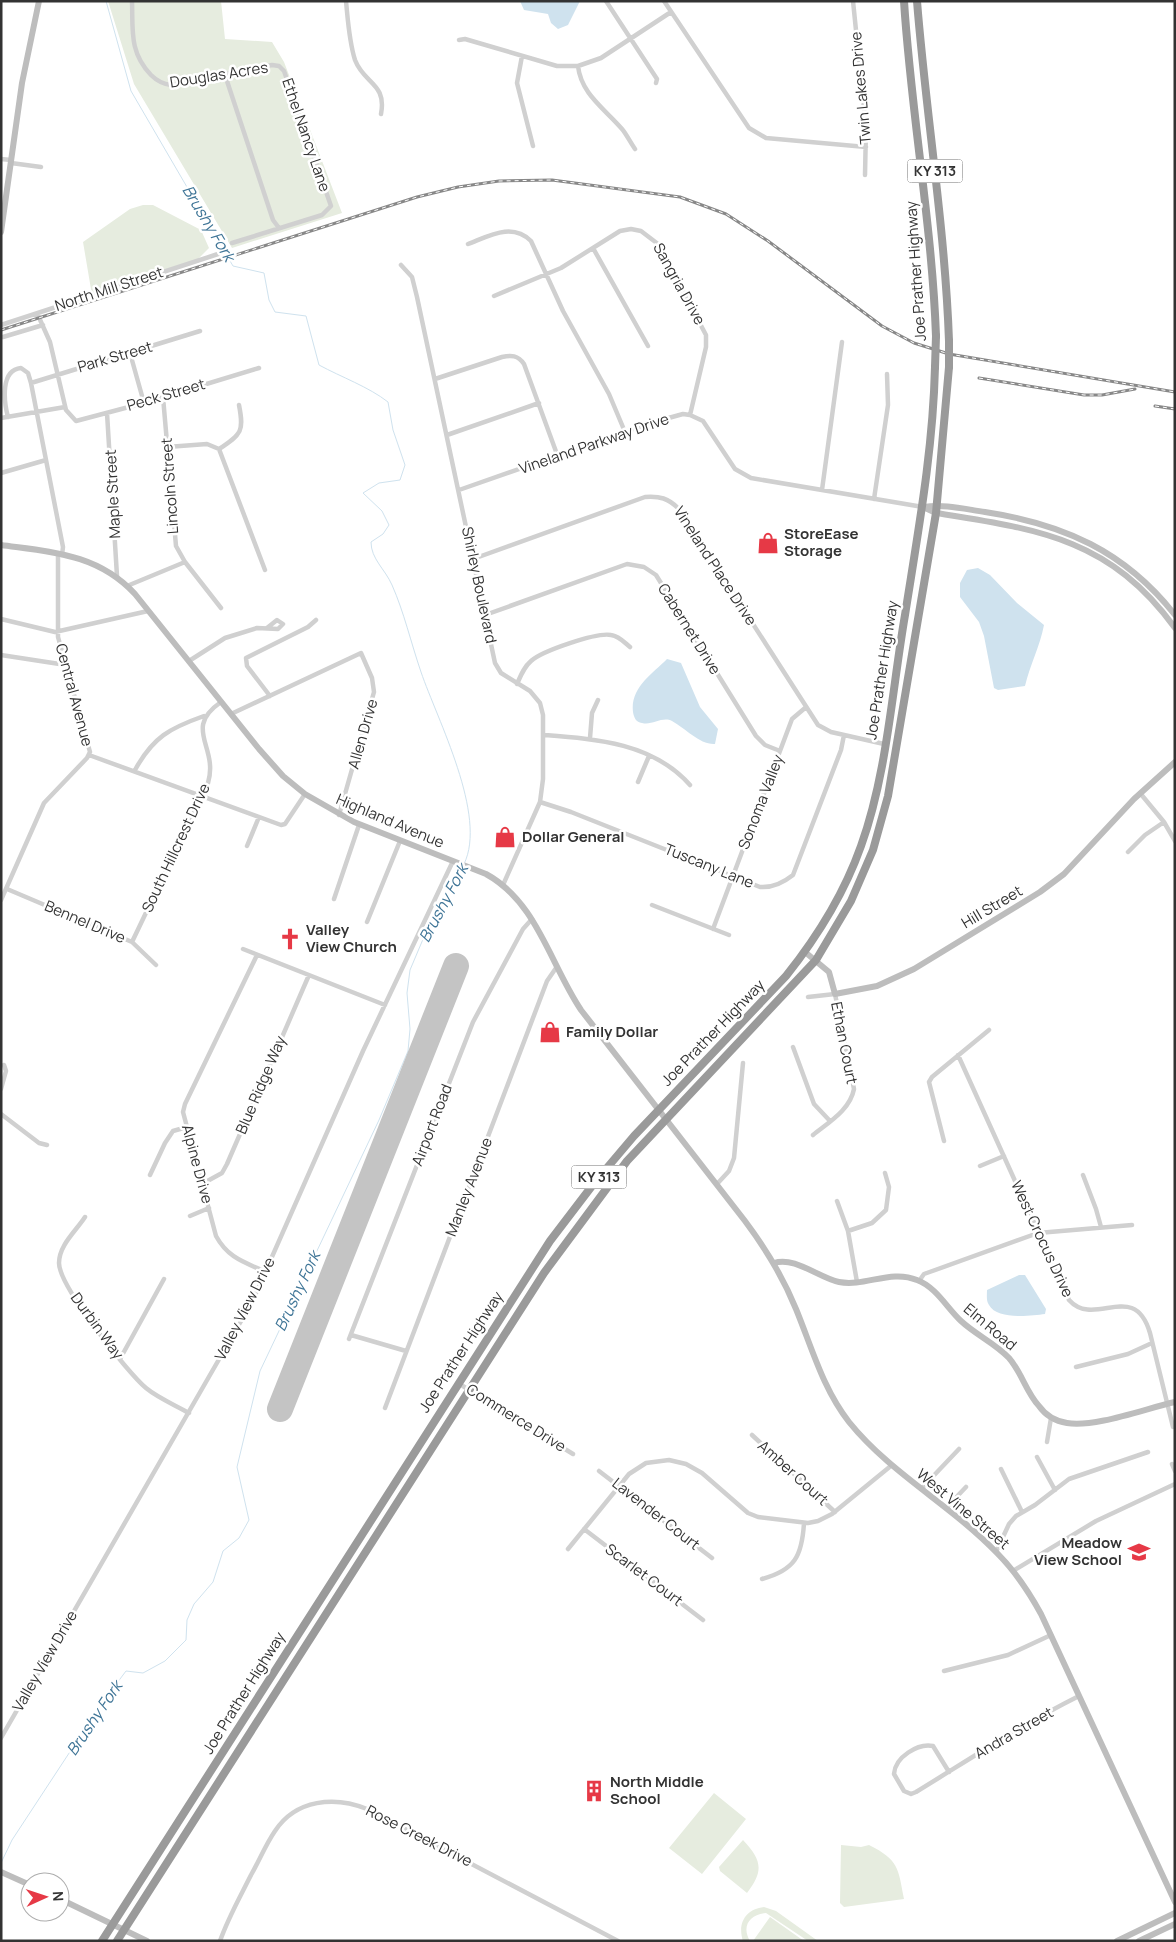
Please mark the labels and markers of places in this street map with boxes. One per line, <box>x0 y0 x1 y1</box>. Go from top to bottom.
place label: StoreEase Storage <box>784 523 859 561</box>
shop icon: StoreEase Storage <box>755 530 781 556</box>
shop icon: Dollar General <box>492 824 518 850</box>
place label: Dollar General <box>522 826 625 847</box>
place label: Valley View Church <box>306 919 397 957</box>
church icon: Valley View Church <box>277 926 303 952</box>
shop icon: Family Dollar <box>537 1019 563 1045</box>
place label: Family Dollar <box>566 1021 658 1042</box>
place label: Meadow View School <box>1034 1532 1122 1570</box>
school or university icon: Meadow View School <box>1126 1539 1152 1565</box>
place label: North Middle School <box>610 1771 704 1809</box>
building icon: North Middle School <box>581 1778 607 1804</box>

